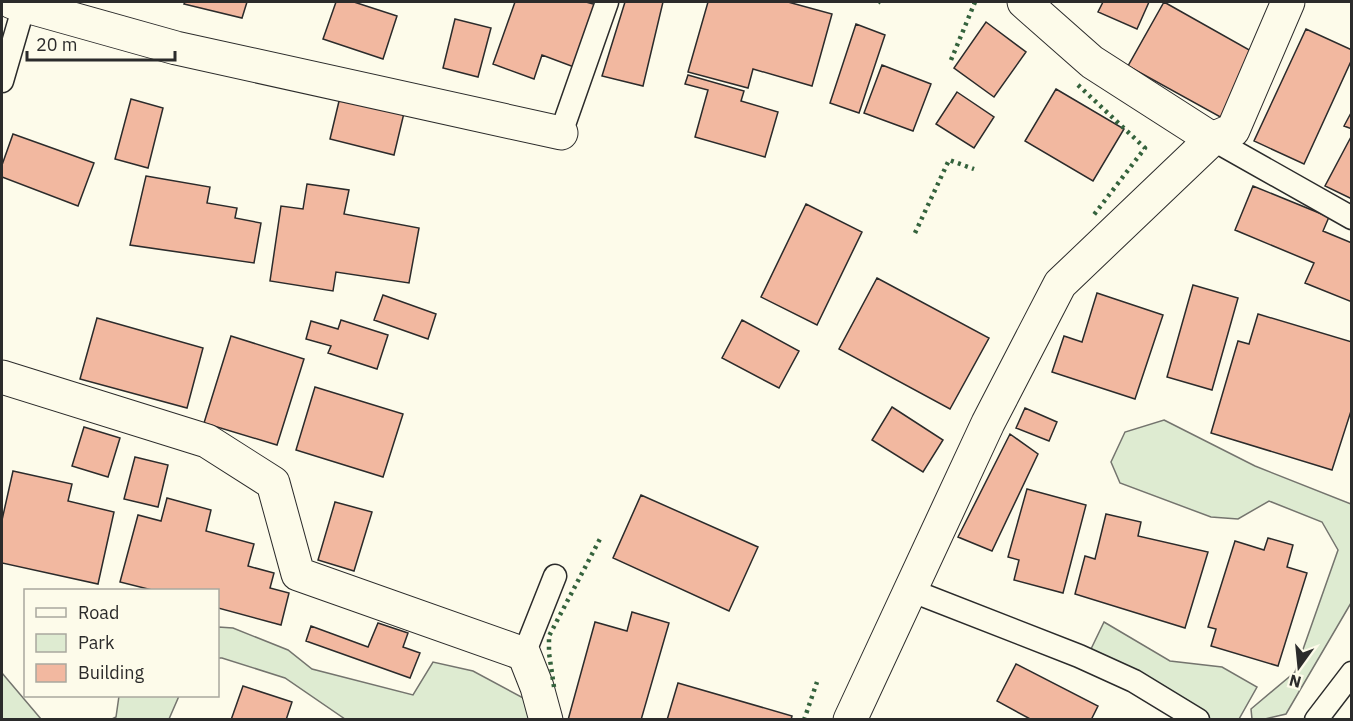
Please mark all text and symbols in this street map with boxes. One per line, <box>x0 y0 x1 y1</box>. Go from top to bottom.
scale bar <box>27 24 176 62</box>
text: 20 m <box>36 33 78 56</box>
legend <box>24 589 219 697</box>
text: Road <box>78 601 119 624</box>
text: Park <box>78 631 115 654</box>
north arrow <box>1269 637 1329 697</box>
text: Building <box>78 661 145 684</box>
text: N <box>1287 670 1303 693</box>

